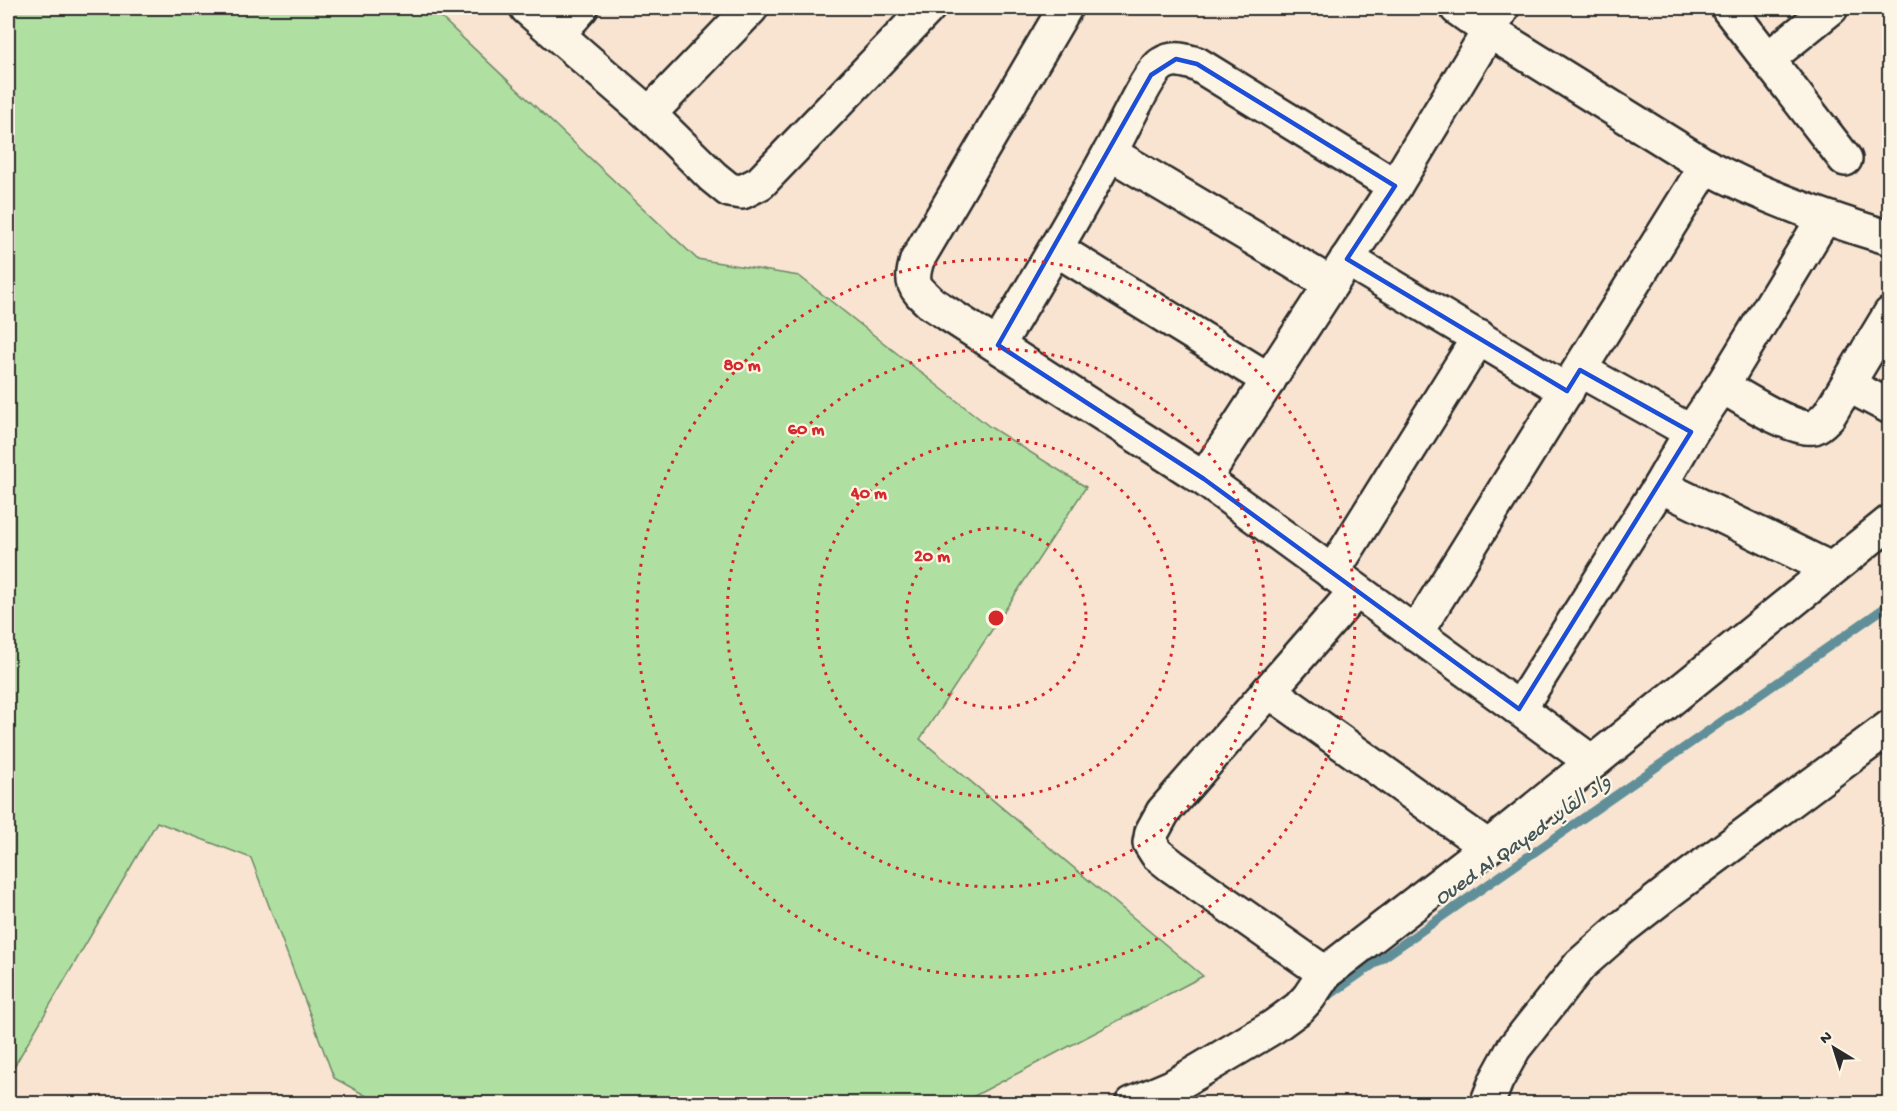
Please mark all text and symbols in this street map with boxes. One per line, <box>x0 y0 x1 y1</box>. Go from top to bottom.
text: 80 m <box>723 356 761 377</box>
text: 60 m <box>788 420 824 441</box>
text: 40 m <box>850 484 887 505</box>
text: 20 m <box>914 547 950 568</box>
centre of rings <box>986 608 1006 628</box>
water label: Oued Al Qayed واد القايد <box>1430 770 1618 912</box>
north arrow <box>1804 1018 1864 1078</box>
text: N <box>1817 1028 1837 1050</box>

